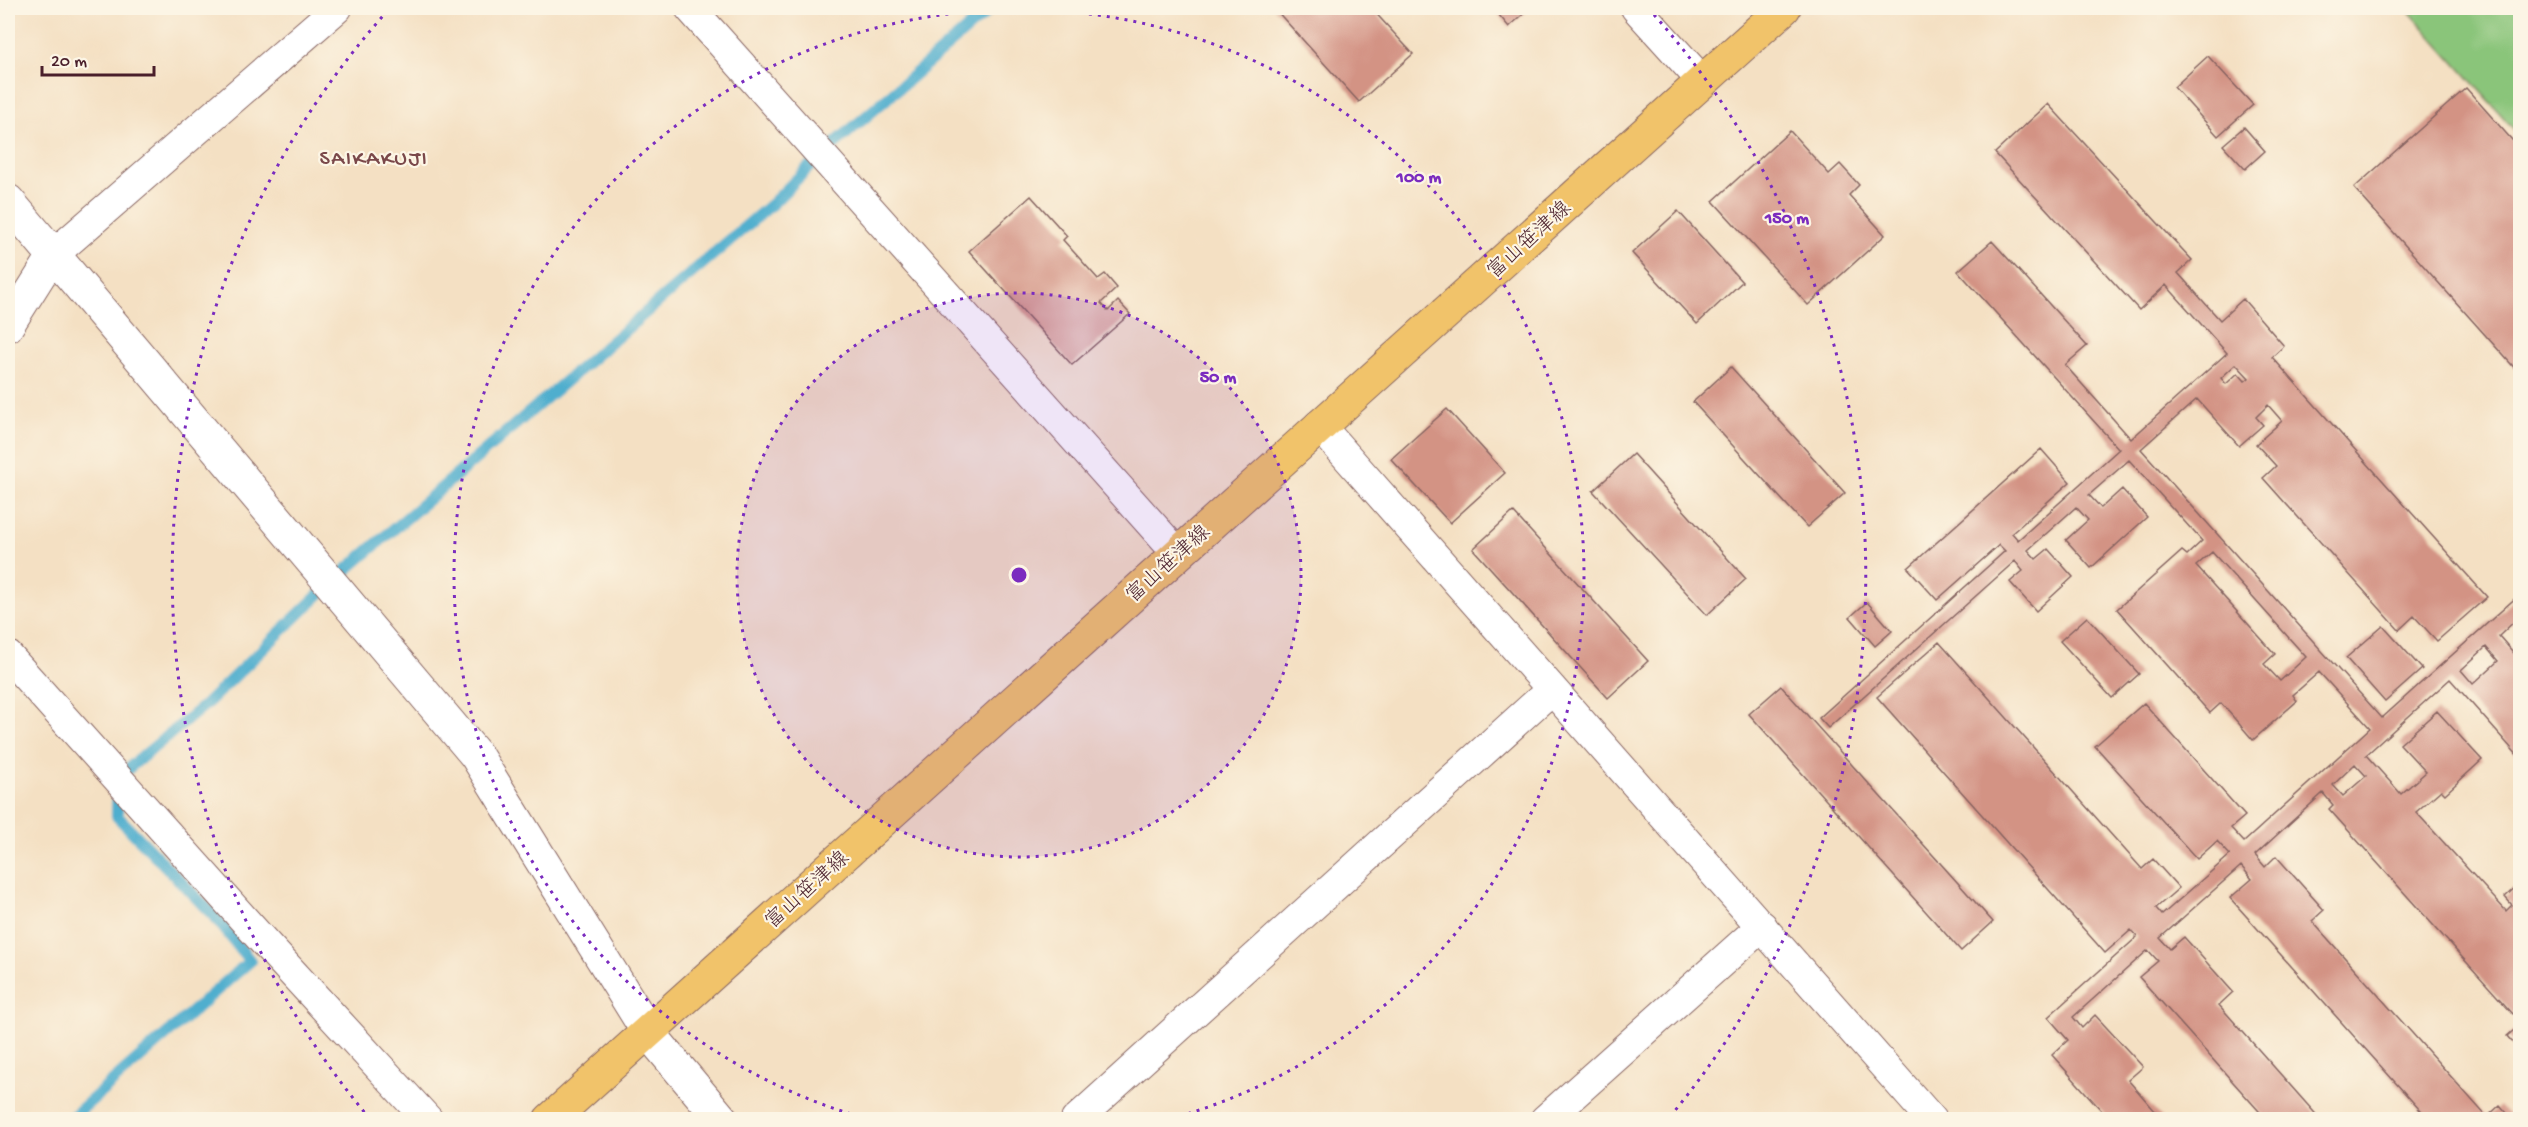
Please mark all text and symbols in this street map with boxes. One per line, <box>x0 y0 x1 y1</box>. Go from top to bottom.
scale bar <box>42 39 154 77</box>
text: 20 m <box>51 52 87 73</box>
district label: SAIKAKUJI <box>320 147 428 173</box>
text: 100 m <box>1396 168 1442 189</box>
street label: 富山笹津線 <box>1482 196 1578 286</box>
text: 150 m <box>1764 209 1809 230</box>
text: 50 m <box>1200 368 1237 389</box>
street label: 富山笹津線 <box>1121 520 1217 610</box>
centre of rings <box>1009 565 1029 585</box>
street label: 富山笹津線 <box>760 846 856 936</box>

